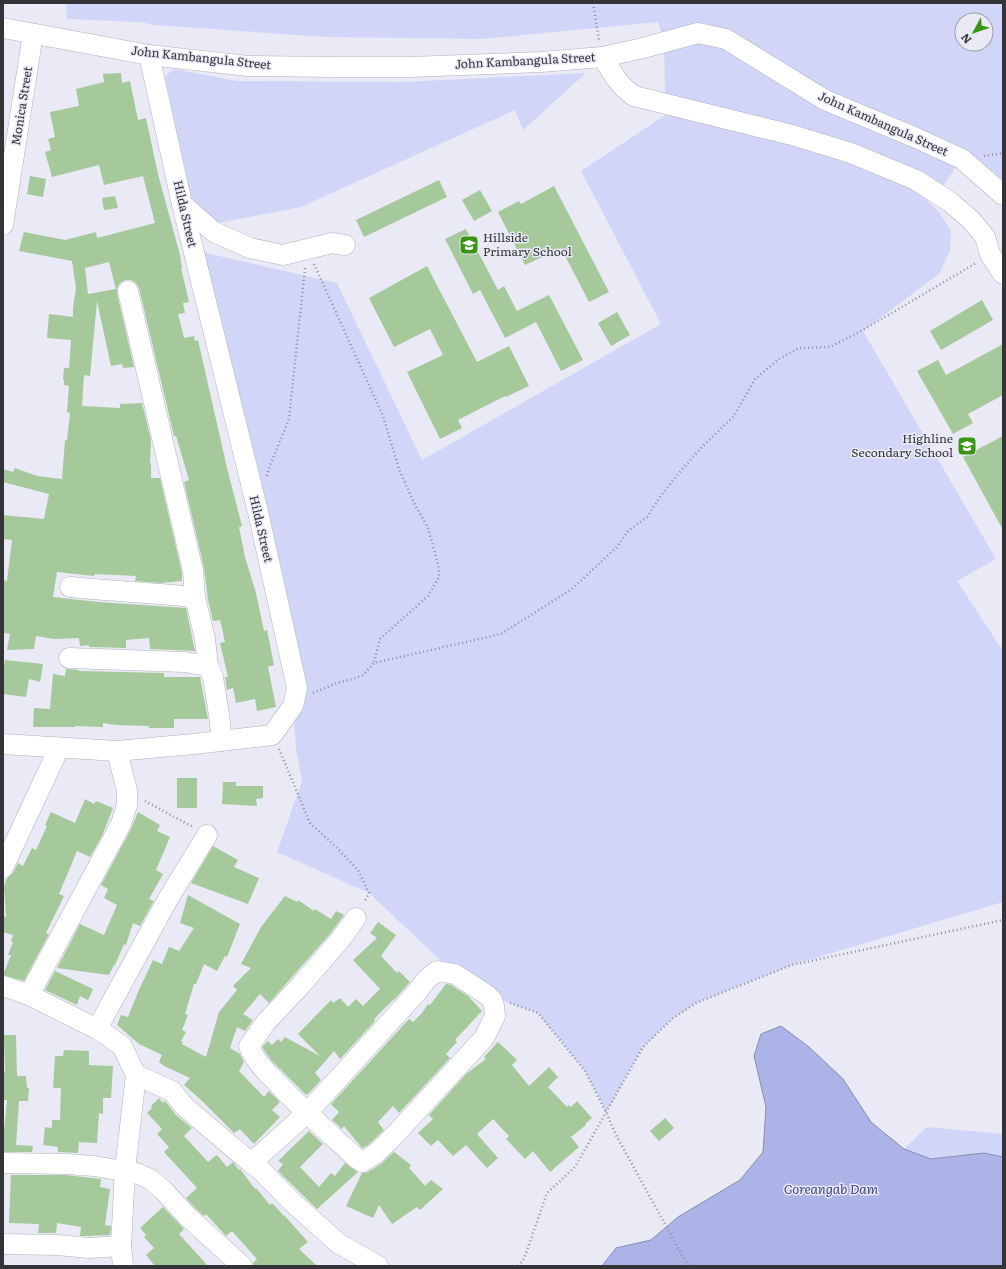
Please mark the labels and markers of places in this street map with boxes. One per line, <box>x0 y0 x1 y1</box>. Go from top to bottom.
place label: Hillside Primary School <box>483 228 572 260</box>
school or university icon: Hillside Primary School <box>458 234 480 256</box>
place label: Highline Secondary School <box>851 429 953 461</box>
school or university icon: Highline Secondary School <box>956 435 978 457</box>

